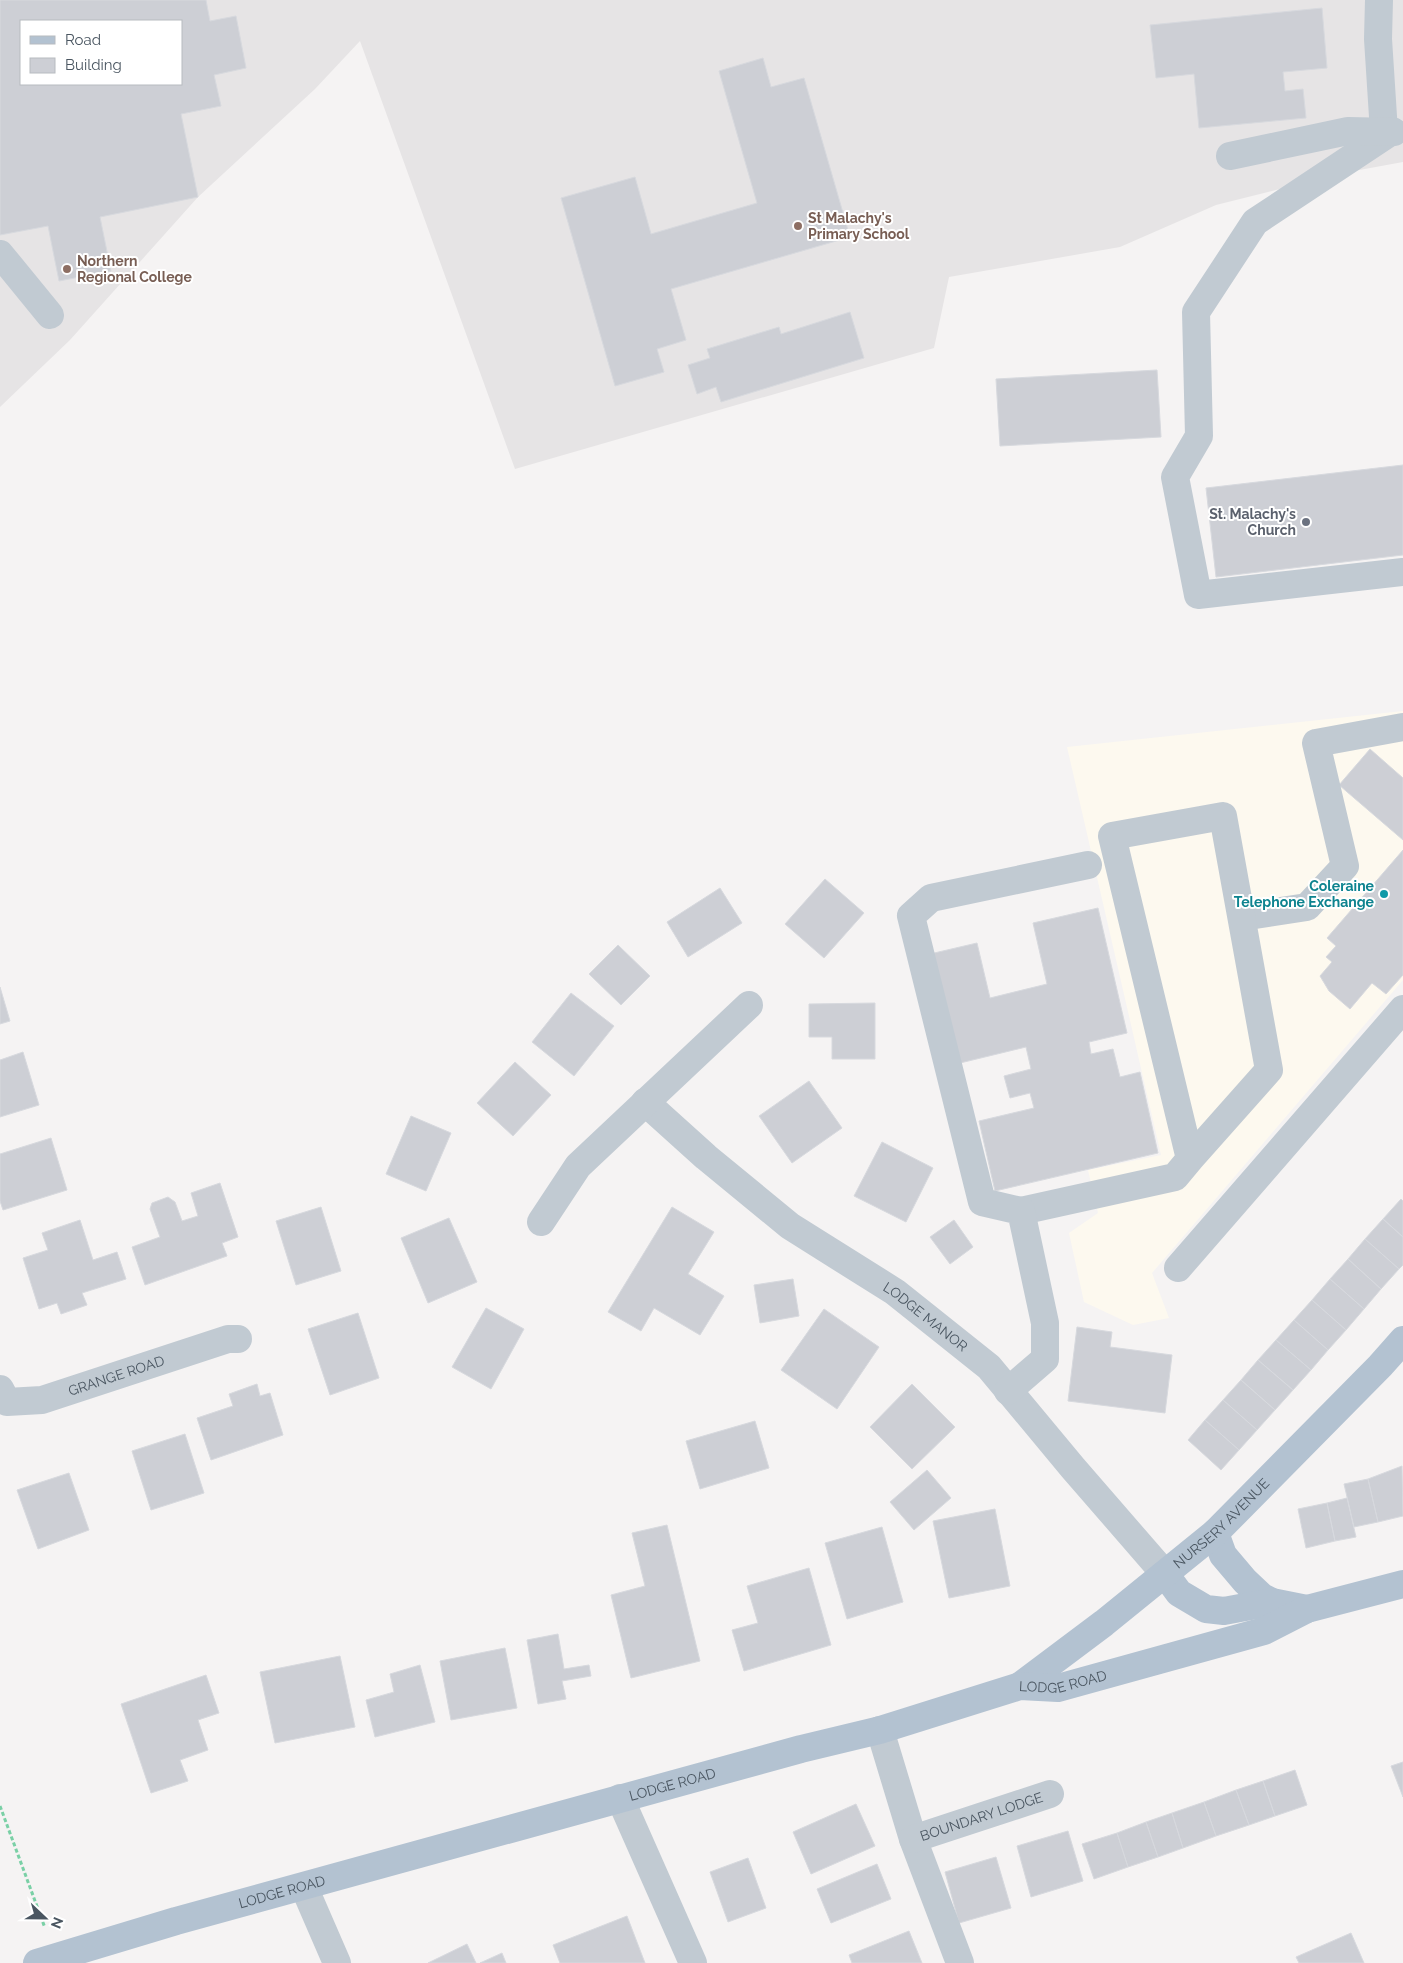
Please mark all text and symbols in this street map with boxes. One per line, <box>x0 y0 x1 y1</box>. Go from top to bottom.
legend <box>20 20 182 85</box>
text: Road <box>65 31 101 49</box>
text: Building <box>65 56 122 74</box>
place label: St Malachy's Primary School <box>808 210 910 242</box>
marker: St Malachy's Primary School <box>792 220 804 232</box>
place label: Northern Regional College <box>77 253 192 285</box>
marker: Northern Regional College <box>61 263 73 275</box>
place label: St. Malachy's Church <box>1209 506 1296 538</box>
marker: St. Malachy's Church <box>1300 516 1312 528</box>
place label: Coleraine Telephone Exchange <box>1234 878 1375 910</box>
marker: Coleraine Telephone Exchange <box>1378 888 1390 900</box>
street label: LODGE MANOR <box>880 1279 971 1355</box>
street label: GRANGE ROAD <box>66 1352 166 1399</box>
street label: NURSERY AVENUE <box>1170 1475 1272 1571</box>
street label: LODGE ROAD <box>1019 1667 1108 1696</box>
street label: LODGE ROAD <box>627 1765 717 1804</box>
street label: BOUNDARY LODGE <box>918 1789 1045 1844</box>
street label: LODGE ROAD <box>237 1872 327 1911</box>
north arrow <box>20 1893 70 1943</box>
text: N <box>48 1915 66 1931</box>

